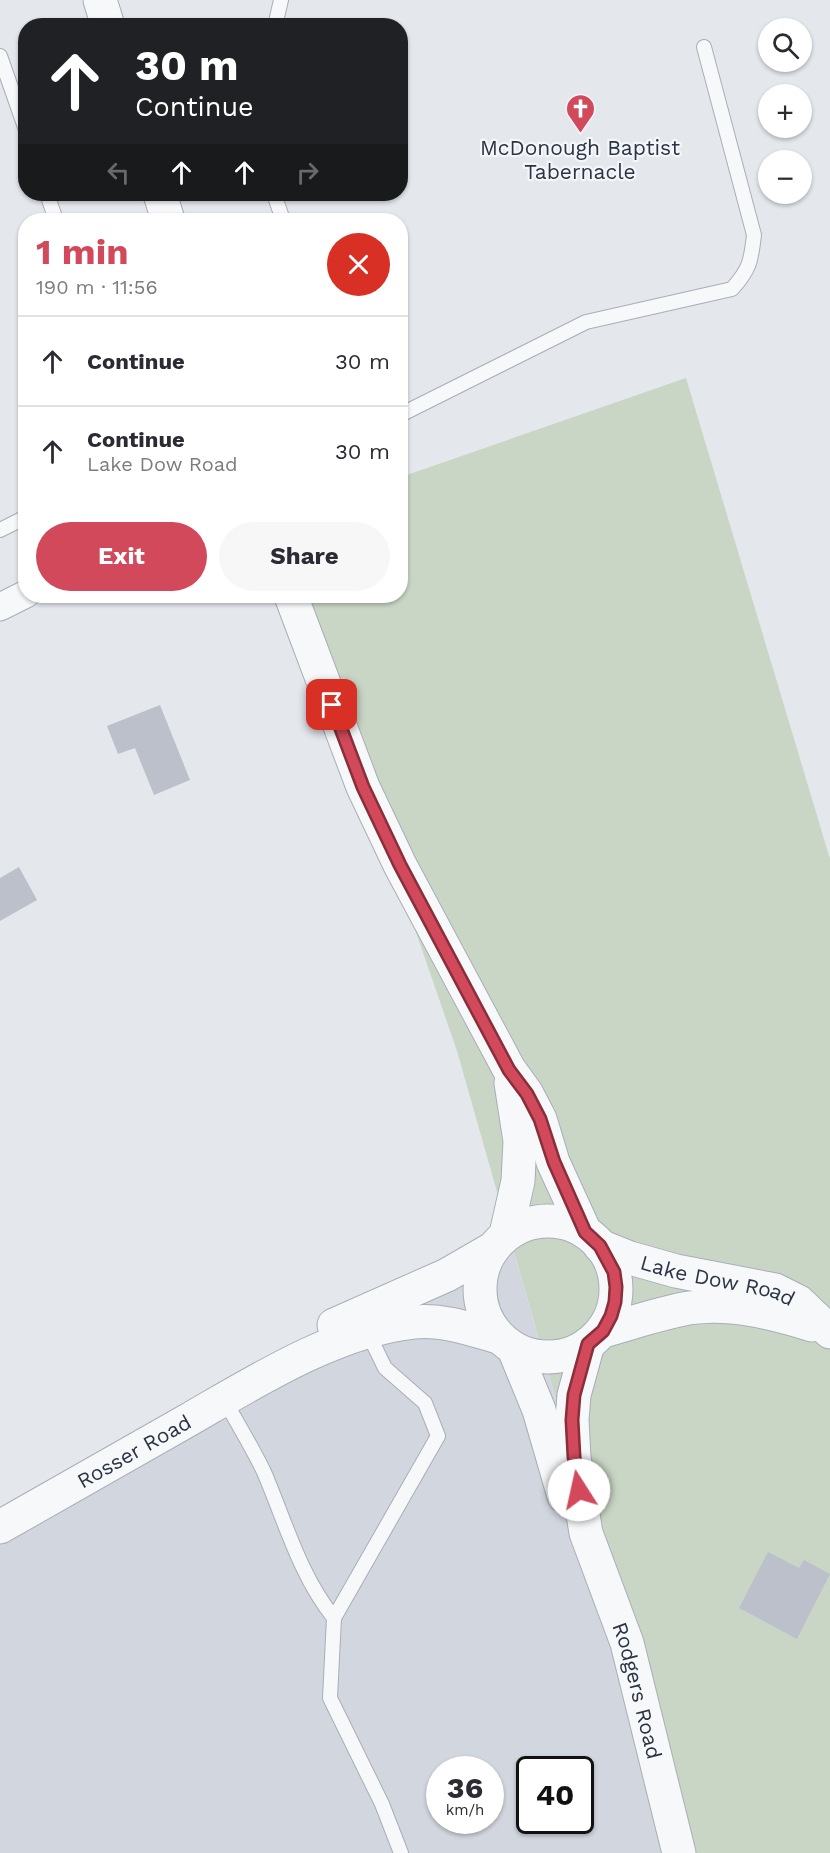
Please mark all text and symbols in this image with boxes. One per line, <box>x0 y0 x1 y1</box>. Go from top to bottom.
map controls <box>758 18 812 204</box>
button: search <box>758 18 812 72</box>
text: 30 m <box>135 41 239 90</box>
icon: ahead <box>36 42 114 120</box>
button: + <box>758 84 812 138</box>
text: Continue <box>135 91 254 123</box>
church icon: McDonough Baptist Tabernacle <box>564 92 596 134</box>
place label: McDonough Baptist Tabernacle <box>480 135 680 184</box>
button: − <box>758 150 812 204</box>
icon: left <box>102 156 135 189</box>
icon: ahead <box>165 156 198 189</box>
icon: ahead <box>228 156 261 189</box>
icon: right <box>291 156 324 189</box>
text: 1 min <box>36 231 128 273</box>
button: close <box>327 233 390 296</box>
text: 190 m · 11:56 <box>36 275 158 299</box>
icon: ahead <box>36 345 69 378</box>
text: Continue <box>87 349 185 374</box>
text: 30 m <box>335 349 390 374</box>
text: Continue <box>87 427 185 452</box>
icon: ahead <box>36 435 69 468</box>
text: 30 m <box>335 439 390 464</box>
text: Lake Dow Road <box>87 452 238 476</box>
button: Exit <box>36 522 207 591</box>
button: Share <box>219 522 390 591</box>
pin <box>306 679 357 730</box>
icon: arrive <box>315 688 348 721</box>
street label: Lake Dow Road <box>638 1249 800 1311</box>
street label: Rosser Road <box>72 1409 195 1493</box>
position arrow <box>547 1458 611 1522</box>
street label: Rodgers Road <box>608 1618 668 1761</box>
speed limit sign: 40 <box>516 1756 594 1834</box>
text: 36 <box>447 1770 483 1805</box>
text: km/h <box>446 1801 484 1819</box>

